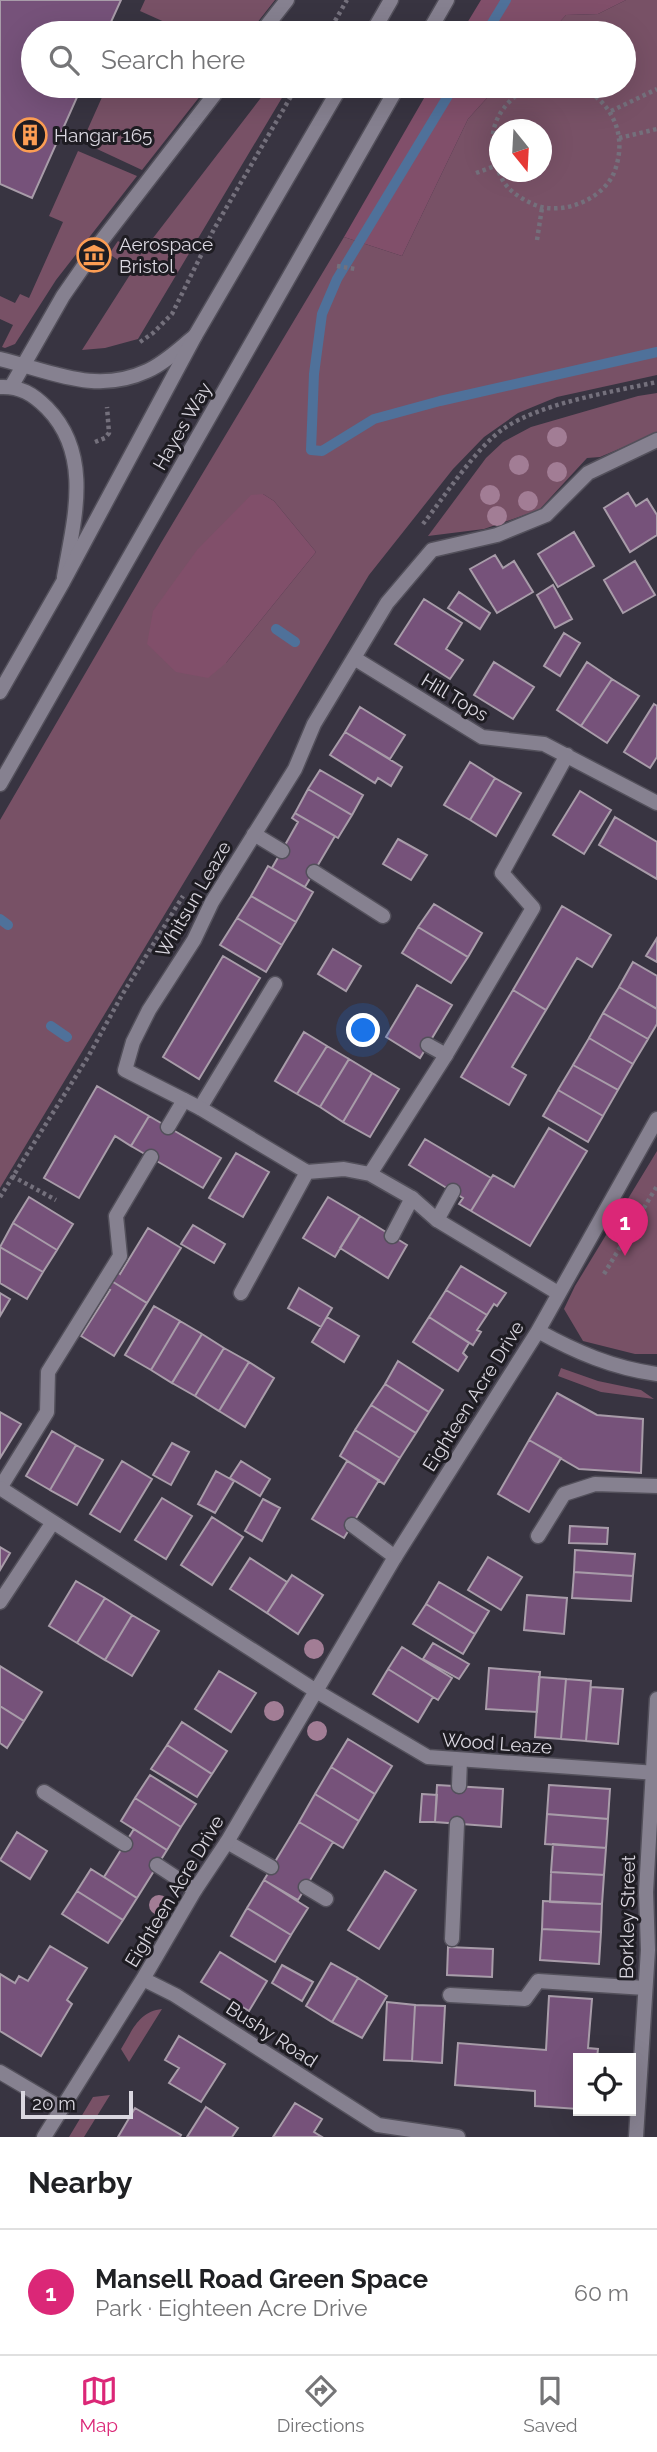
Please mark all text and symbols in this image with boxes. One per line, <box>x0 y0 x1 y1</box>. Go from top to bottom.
search box <box>21 21 636 98</box>
icon: search <box>45 41 83 79</box>
text: Search here <box>101 45 245 75</box>
building icon: Hangar 165 <box>11 116 49 154</box>
north arrow <box>489 119 552 182</box>
place label: Hangar 165 <box>54 124 152 146</box>
place label: Aerospace Bristol <box>119 233 213 277</box>
museum icon: Aerospace Bristol <box>75 236 113 274</box>
street label: Hayes Way <box>148 378 216 474</box>
street label: Hill Tops <box>418 669 492 725</box>
street label: Whitsun Leaze <box>151 837 235 961</box>
your location <box>346 1013 380 1047</box>
pin: 1 <box>602 1198 648 1256</box>
street label: Eighteen Acre Drive <box>418 1317 528 1475</box>
street label: Wood Leaze <box>441 1728 553 1758</box>
street label: Eighteen Acre Drive <box>120 1811 228 1971</box>
street label: Borkley Street <box>615 1854 639 1979</box>
street label: Bushy Road <box>222 1996 322 2072</box>
map controls <box>573 2053 636 2116</box>
button: locate <box>573 2053 636 2116</box>
scale bar <box>21 2088 133 2120</box>
text: 20 m <box>32 2092 76 2114</box>
text: Nearby <box>28 2165 132 2200</box>
text: Mansell Road Green Space <box>95 2264 428 2294</box>
text: 1 <box>45 2279 57 2306</box>
text: 60 m <box>574 2279 629 2306</box>
text: Park · Eighteen Acre Drive <box>95 2294 367 2321</box>
tab: Map <box>79 2372 118 2436</box>
tab: Directions <box>277 2372 365 2436</box>
tab: Saved <box>523 2372 578 2436</box>

